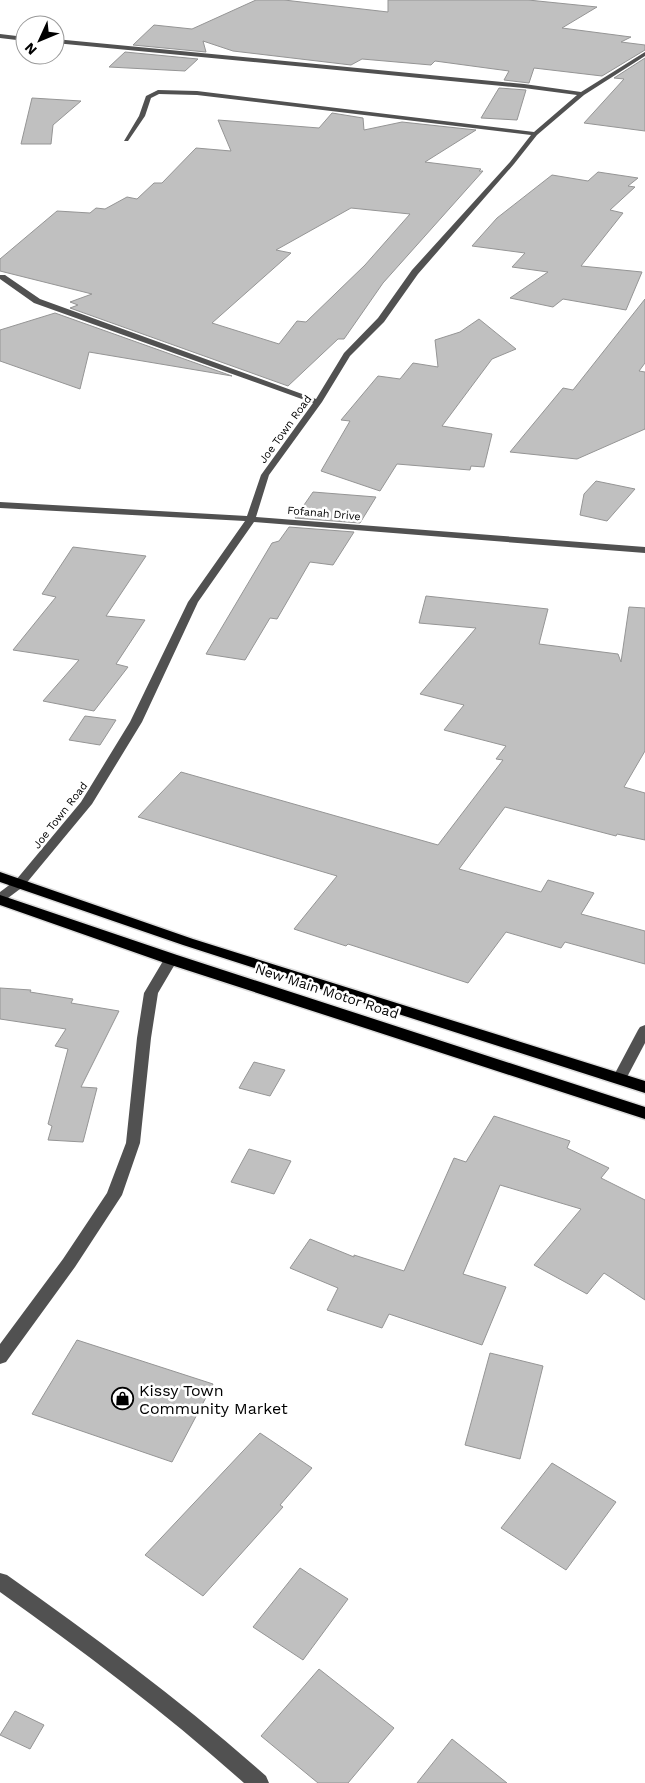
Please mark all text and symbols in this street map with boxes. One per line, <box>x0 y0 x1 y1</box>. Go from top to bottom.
north arrow <box>15 15 65 65</box>
text: N <box>21 40 40 58</box>
street label: Joe Town Road <box>256 393 314 466</box>
street label: Fofanah Drive <box>287 504 361 523</box>
street label: Joe Town Road <box>30 779 90 851</box>
street label: New Main Motor Road <box>253 960 401 1022</box>
place label: Kissy Town Community Market <box>139 1381 288 1418</box>
shop icon: Kissy Town Community Market <box>111 1387 135 1411</box>

